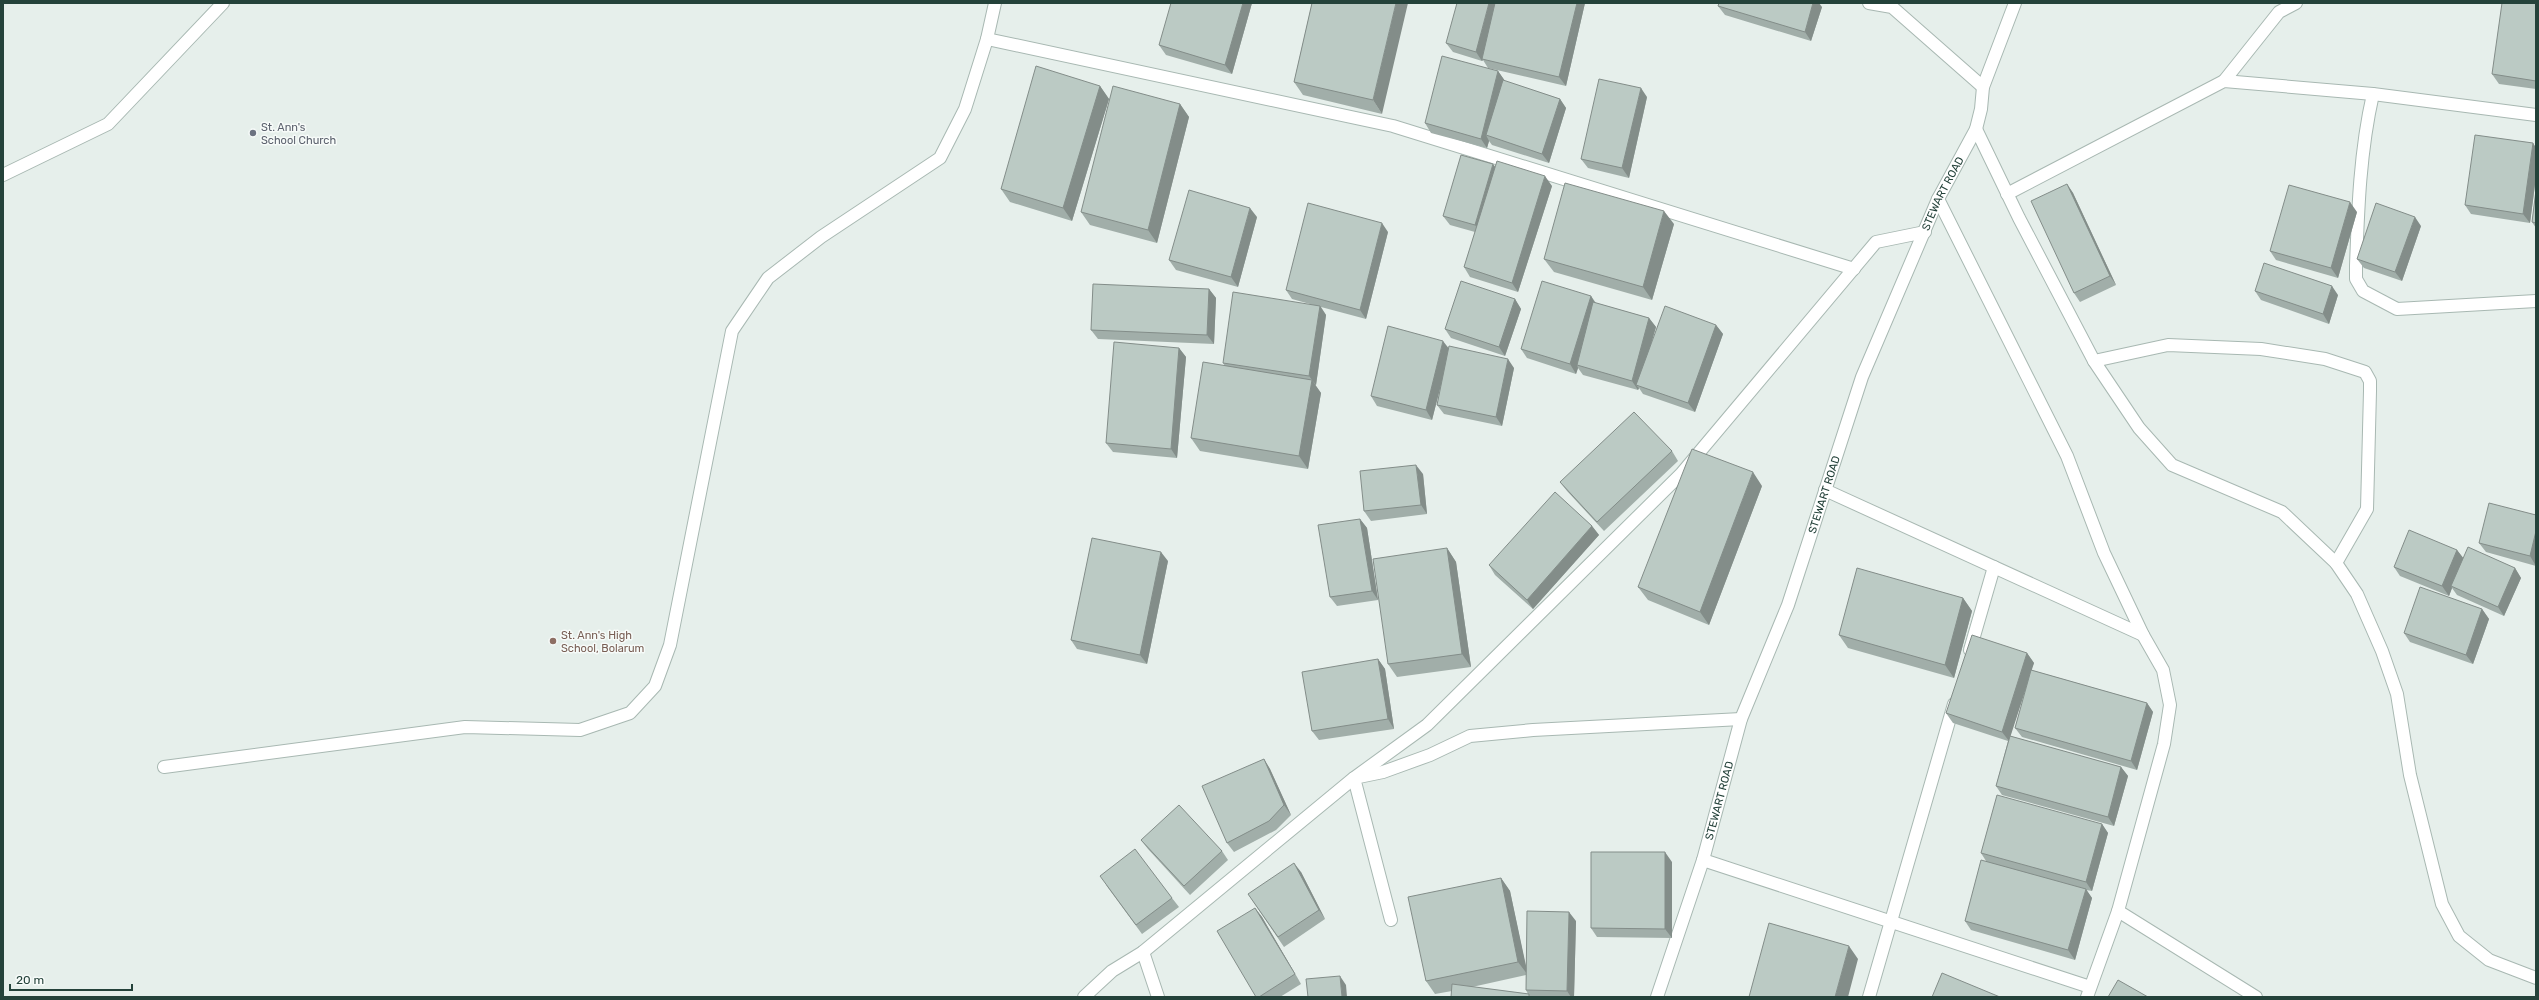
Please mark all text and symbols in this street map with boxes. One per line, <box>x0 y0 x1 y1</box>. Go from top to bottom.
place label: St. Ann's School Church <box>261 121 336 147</box>
marker: St. Ann's School Church <box>248 128 258 138</box>
street label: STEWART ROAD <box>1919 154 1967 233</box>
street label: STEWART ROAD <box>1806 454 1843 535</box>
place label: St. Ann's High School, Bolarum <box>561 629 645 655</box>
marker: St. Ann's High School, Bolarum <box>548 636 558 646</box>
street label: STEWART ROAD <box>1703 760 1736 842</box>
scale bar <box>10 966 132 992</box>
text: 20 m <box>16 973 44 987</box>

